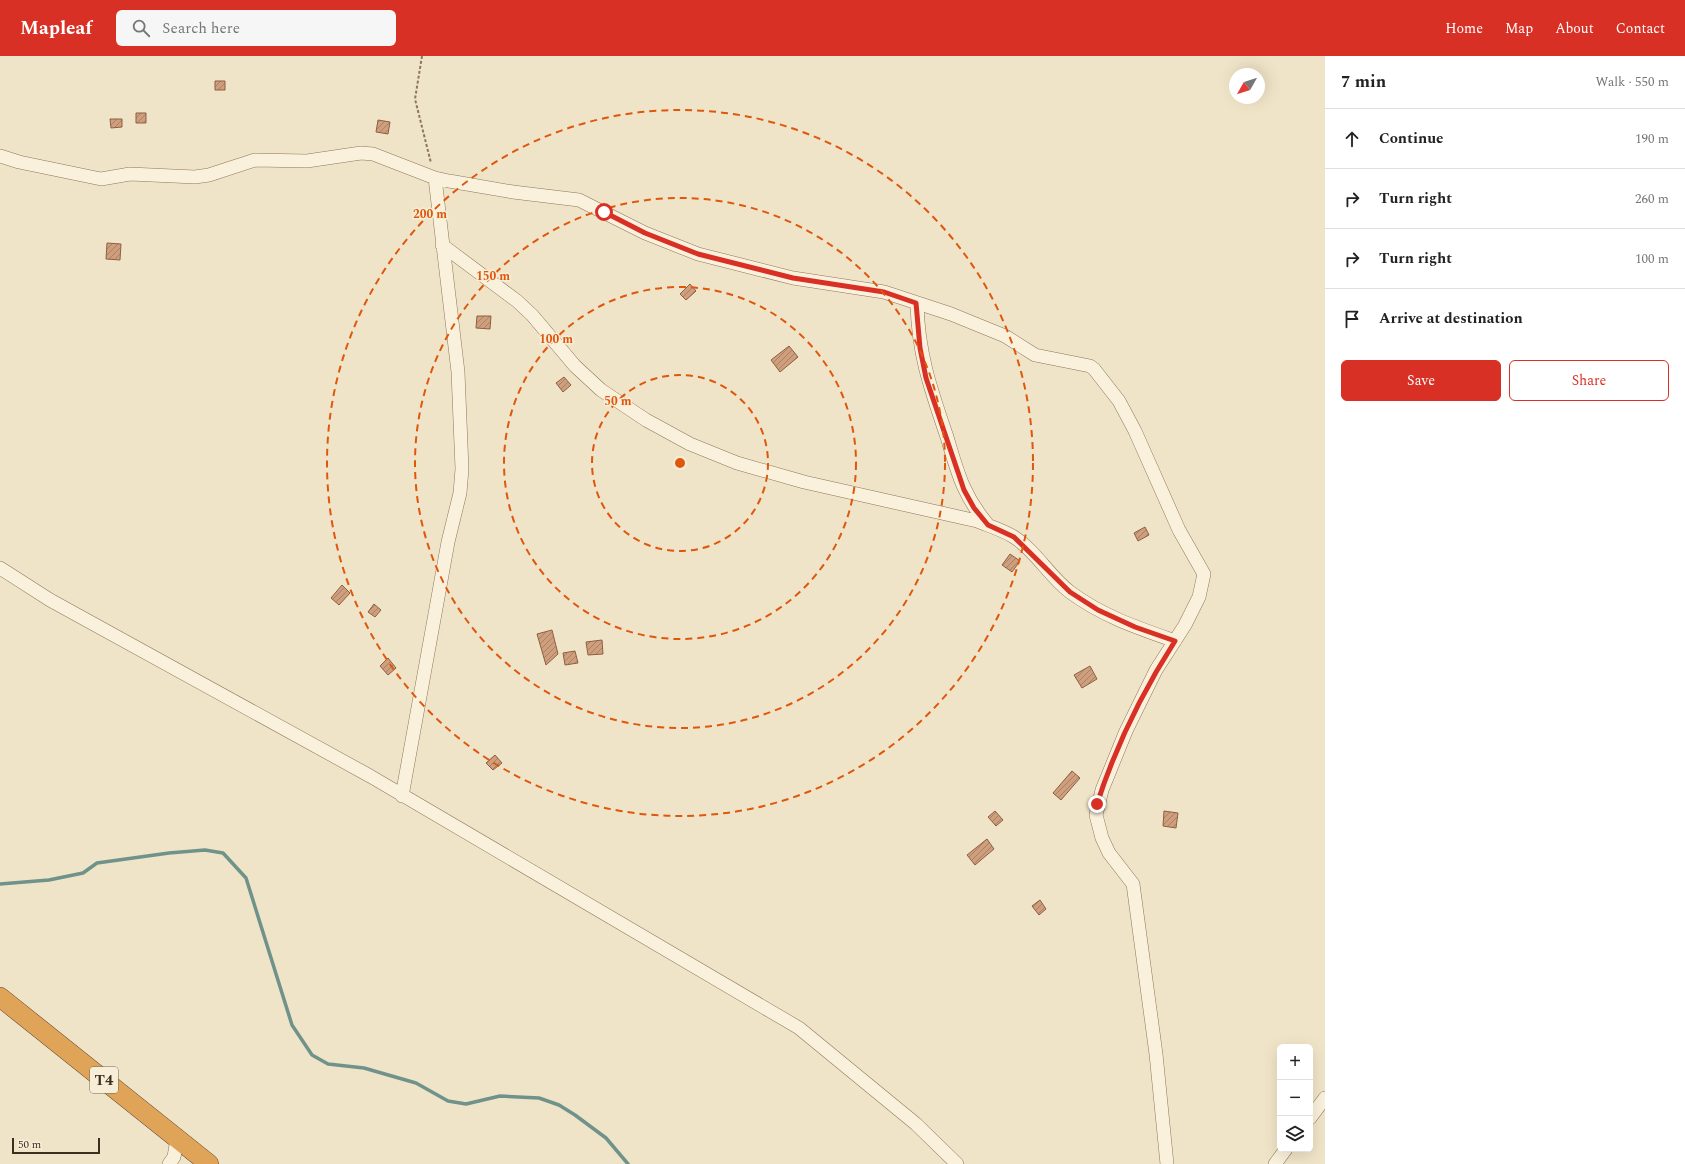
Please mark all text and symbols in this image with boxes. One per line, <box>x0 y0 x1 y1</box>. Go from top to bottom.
search box <box>116 10 396 46</box>
text: Mapleaf <box>20 14 92 43</box>
icon: search <box>130 17 152 39</box>
text: Search here <box>162 17 240 40</box>
text: Home <box>1445 18 1483 39</box>
text: Map <box>1505 18 1533 39</box>
text: About <box>1555 18 1594 39</box>
text: Contact <box>1616 18 1665 39</box>
north arrow <box>1229 68 1265 104</box>
text: 7 min <box>1341 69 1386 95</box>
text: Walk · 550 m <box>1595 72 1669 92</box>
text: Continue <box>1379 127 1444 150</box>
icon: ahead <box>1341 128 1363 150</box>
text: 190 m <box>1635 129 1669 149</box>
text: Turn right <box>1379 187 1452 210</box>
icon: right <box>1341 188 1363 210</box>
text: 260 m <box>1635 189 1669 209</box>
route start <box>595 203 613 221</box>
text: 200 m <box>413 205 447 224</box>
text: Turn right <box>1379 247 1452 270</box>
icon: right <box>1341 248 1363 270</box>
text: 100 m <box>1635 249 1669 269</box>
text: 150 m <box>476 267 510 286</box>
text: Arrive at destination <box>1379 307 1523 330</box>
icon: arrive <box>1341 308 1363 330</box>
text: 100 m <box>539 330 573 349</box>
button: Save <box>1341 360 1501 401</box>
button: Share <box>1509 360 1669 401</box>
text: 50 m <box>604 392 632 411</box>
centre of rings <box>673 456 687 470</box>
route end <box>1088 795 1106 813</box>
map controls <box>1277 1044 1313 1152</box>
button: + <box>1277 1044 1313 1080</box>
road number: T4 <box>90 1067 118 1093</box>
button: − <box>1277 1080 1313 1116</box>
button: layers <box>1277 1116 1313 1152</box>
scale bar <box>12 1136 100 1155</box>
text: 50 m <box>18 1136 41 1153</box>

